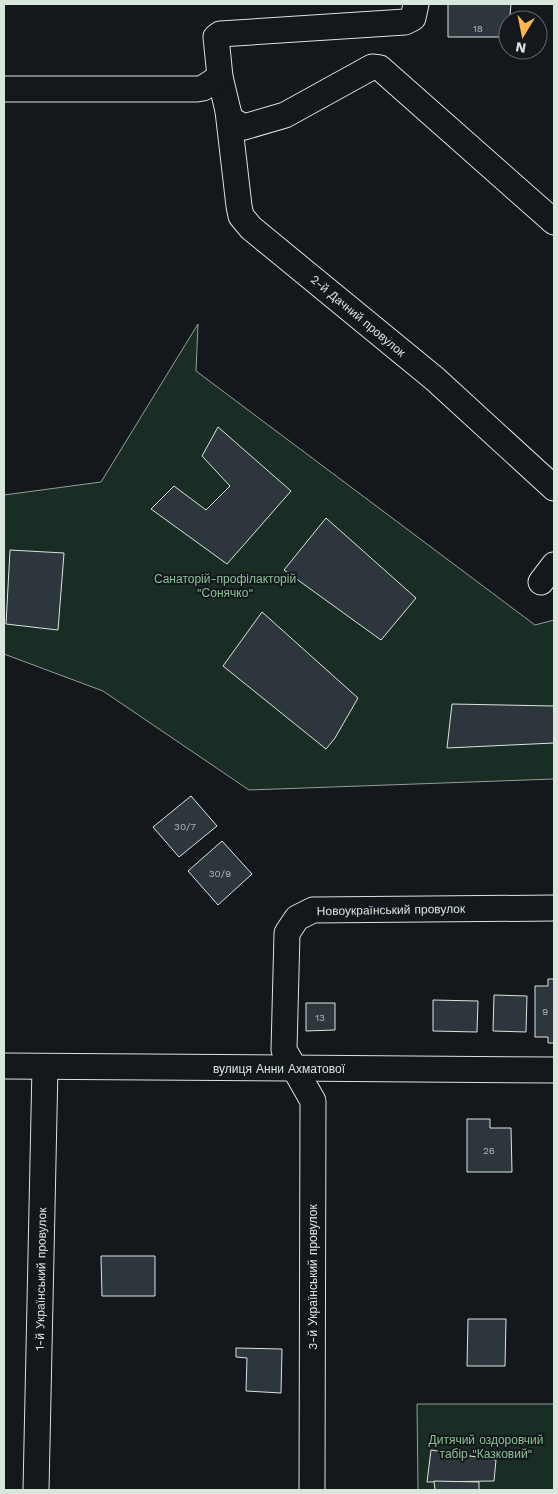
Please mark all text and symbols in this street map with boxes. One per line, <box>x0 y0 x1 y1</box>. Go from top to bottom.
north arrow <box>498 10 548 60</box>
house number: 18 <box>473 23 483 34</box>
text: N <box>514 39 527 57</box>
street label: 2-й Дачний провулок <box>308 272 409 360</box>
park label: Санаторій-профілакторій "Сонячко" <box>154 572 296 600</box>
house number: 30/7 <box>174 821 196 832</box>
house number: 30/9 <box>209 868 231 879</box>
street label: Новоукраїнський провулок <box>317 902 466 918</box>
house number: 9 <box>542 1006 548 1017</box>
house number: 13 <box>315 1012 325 1023</box>
street label: вулиця Анни Ахматової <box>213 1062 346 1076</box>
house number: 26 <box>483 1145 495 1156</box>
street label: 3-й Український провулок <box>306 1204 320 1350</box>
street label: 1-й Український провулок <box>33 1207 49 1351</box>
park label: Дитячий оздоровчий табір "Казковий" <box>429 1433 543 1461</box>

